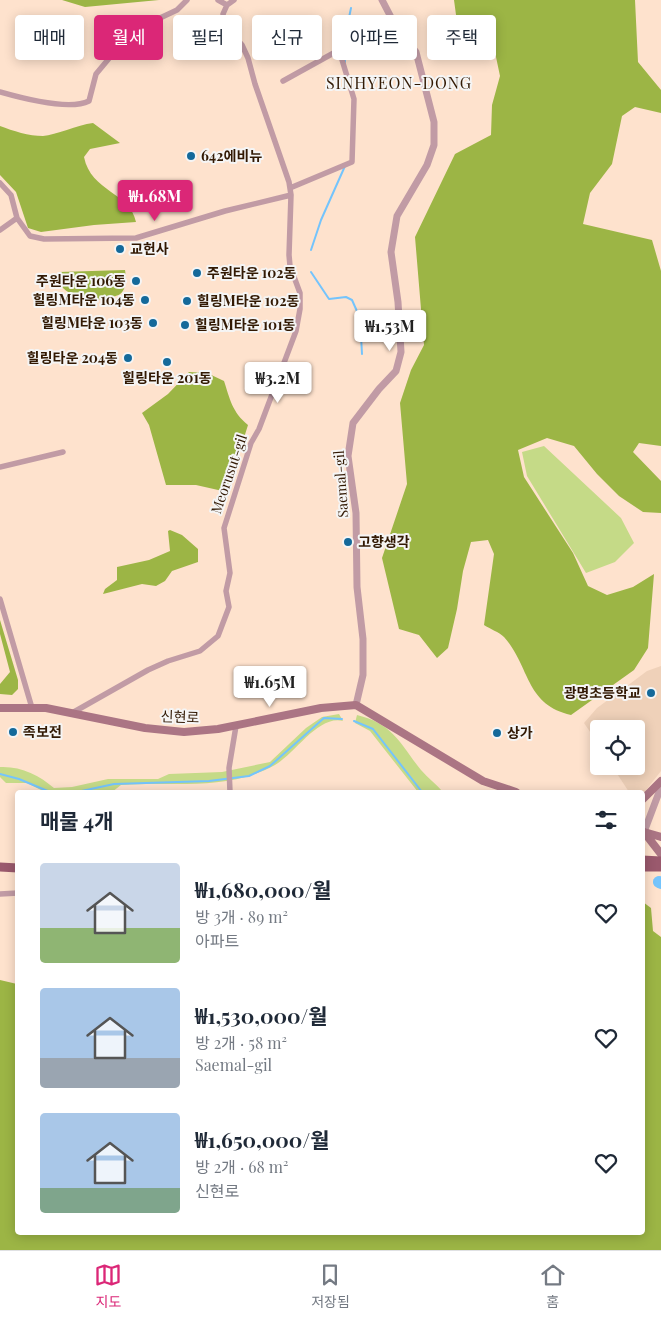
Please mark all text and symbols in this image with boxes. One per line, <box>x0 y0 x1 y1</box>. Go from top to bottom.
chip: 매매 <box>15 15 84 60</box>
chip: 월세 <box>94 15 163 60</box>
chip: 필터 <box>173 15 242 60</box>
chip: 신규 <box>252 15 322 60</box>
chip: 아파트 <box>332 15 417 60</box>
chip: 주택 <box>427 15 496 60</box>
district label: SINHYEON-DONG <box>326 72 472 93</box>
place label: 642에비뉴 <box>201 146 262 165</box>
marker: 642에비뉴 <box>185 150 197 162</box>
pin: ₩1.68M <box>114 180 196 222</box>
text: ₩1.68M <box>129 185 181 206</box>
place label: 교헌사 <box>130 239 169 258</box>
marker: 교헌사 <box>114 243 126 255</box>
place label: 주원타운 102동 <box>207 263 296 282</box>
marker: 주원타운 102동 <box>191 267 203 279</box>
place label: 주원타운 106동 <box>36 271 126 290</box>
marker: 주원타운 106동 <box>130 275 142 287</box>
place label: 힐링M타운 104동 <box>33 290 135 309</box>
place label: 힐링M타운 102동 <box>197 291 299 310</box>
marker: 힐링M타운 104동 <box>139 294 151 306</box>
marker: 힐링M타운 102동 <box>181 295 193 307</box>
pin: ₩1.53M <box>349 310 431 352</box>
place label: 힐링M타운 103동 <box>41 313 143 332</box>
place label: 힐링M타운 101동 <box>195 315 296 334</box>
text: ₩1.53M <box>365 315 415 336</box>
marker: 힐링M타운 103동 <box>147 317 159 329</box>
marker: 힐링M타운 101동 <box>179 319 191 331</box>
place label: 힐링타운 204동 <box>27 348 118 367</box>
marker: 힐링타운 204동 <box>122 352 134 364</box>
marker: 힐링타운 201동 <box>161 356 173 368</box>
pin: ₩3.2M <box>243 362 313 404</box>
text: ₩3.2M <box>256 367 300 388</box>
place label: 힐링타운 201동 <box>122 368 212 387</box>
street label: Meorusut-gil <box>206 432 251 516</box>
street label: Saemal-gil <box>329 450 352 518</box>
place label: 고향생각 <box>358 532 410 551</box>
marker: 고향생각 <box>342 536 354 548</box>
pin: ₩1.65M <box>229 666 311 708</box>
text: ₩1.65M <box>244 671 296 692</box>
place label: 광명초등학교 <box>564 683 641 702</box>
marker: 광명초등학교 <box>645 687 657 699</box>
street label: 신현로 <box>160 706 200 727</box>
map controls <box>590 720 645 775</box>
button: locate <box>590 720 645 775</box>
place label: 족보전 <box>23 722 62 741</box>
place label: 상가 <box>507 723 533 742</box>
marker: 족보전 <box>7 726 19 738</box>
marker: 상가 <box>491 727 503 739</box>
text: 매물 4개 <box>40 806 113 834</box>
icon: filters <box>592 806 620 834</box>
text: ₩1,680,000/월 <box>195 875 332 903</box>
icon: home <box>80 883 140 943</box>
icon: heart <box>592 899 620 927</box>
text: 방 3개 · 89 m² <box>195 906 288 927</box>
text: 아파트 <box>195 930 239 951</box>
text: ₩1,530,000/월 <box>195 1001 328 1029</box>
icon: home <box>80 1008 140 1068</box>
icon: heart <box>592 1024 620 1052</box>
text: 방 2개 · 58 m² <box>195 1032 287 1053</box>
text: Saemal-gil <box>195 1054 272 1075</box>
text: ₩1,650,000/월 <box>195 1125 329 1153</box>
icon: home <box>80 1133 140 1193</box>
icon: heart <box>592 1149 620 1177</box>
text: 방 2개 · 68 m² <box>195 1156 288 1177</box>
text: 신현로 <box>195 1180 239 1201</box>
tab: 지도 <box>94 1261 122 1311</box>
tab: 저장됨 <box>311 1261 350 1311</box>
tab: 홈 <box>539 1261 567 1311</box>

